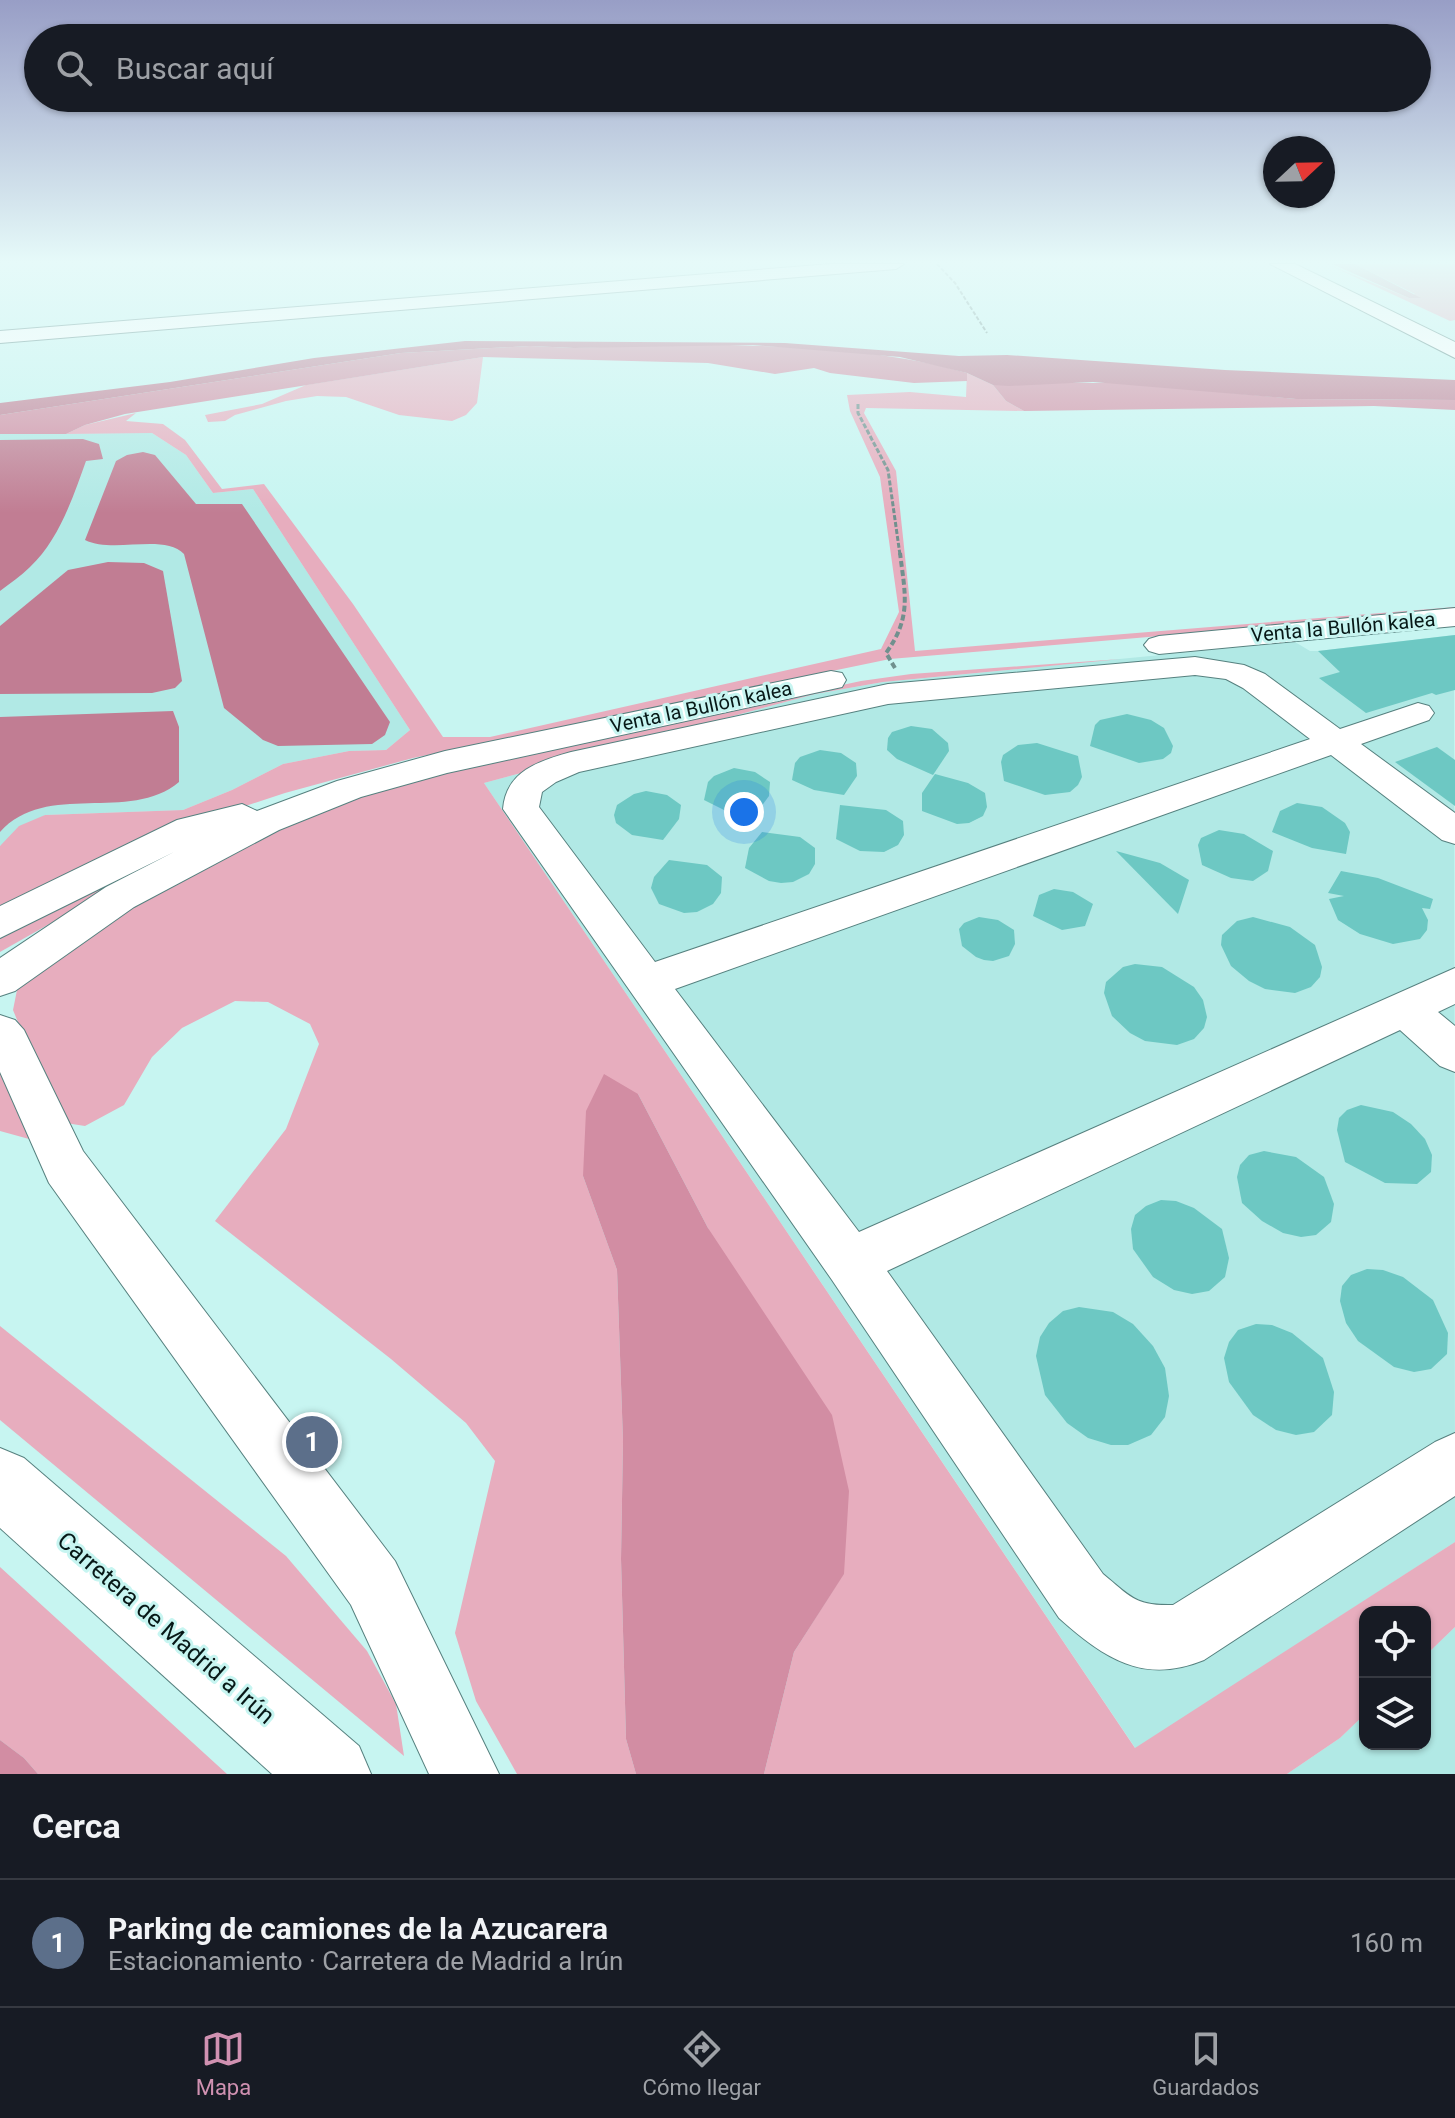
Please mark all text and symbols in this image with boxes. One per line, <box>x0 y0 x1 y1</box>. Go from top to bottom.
search box <box>24 24 1431 112</box>
icon: search <box>52 46 96 90</box>
text: Buscar aquí <box>116 51 274 86</box>
north arrow <box>1263 136 1335 208</box>
street label: Venta la Bullón kalea <box>1250 607 1436 647</box>
street label: Venta la Bullón kalea <box>608 676 794 738</box>
your location <box>724 792 764 832</box>
pin: 1 <box>286 1412 338 1472</box>
street label: Carretera de Madrid a Irún <box>52 1526 280 1730</box>
map controls <box>1359 1606 1431 1750</box>
button: locate <box>1359 1606 1431 1678</box>
button: layers <box>1359 1678 1431 1750</box>
text: Cerca <box>32 1806 121 1846</box>
text: Parking de camiones de la Azucarera <box>108 1911 608 1946</box>
text: 1 <box>51 1928 65 1958</box>
text: 160 m <box>1350 1928 1423 1958</box>
text: Estacionamiento · Carretera de Madrid a Irún <box>108 1946 623 1976</box>
tab: Mapa <box>196 2027 251 2100</box>
tab: Cómo llegar <box>643 2027 761 2100</box>
tab: Guardados <box>1152 2027 1259 2100</box>

